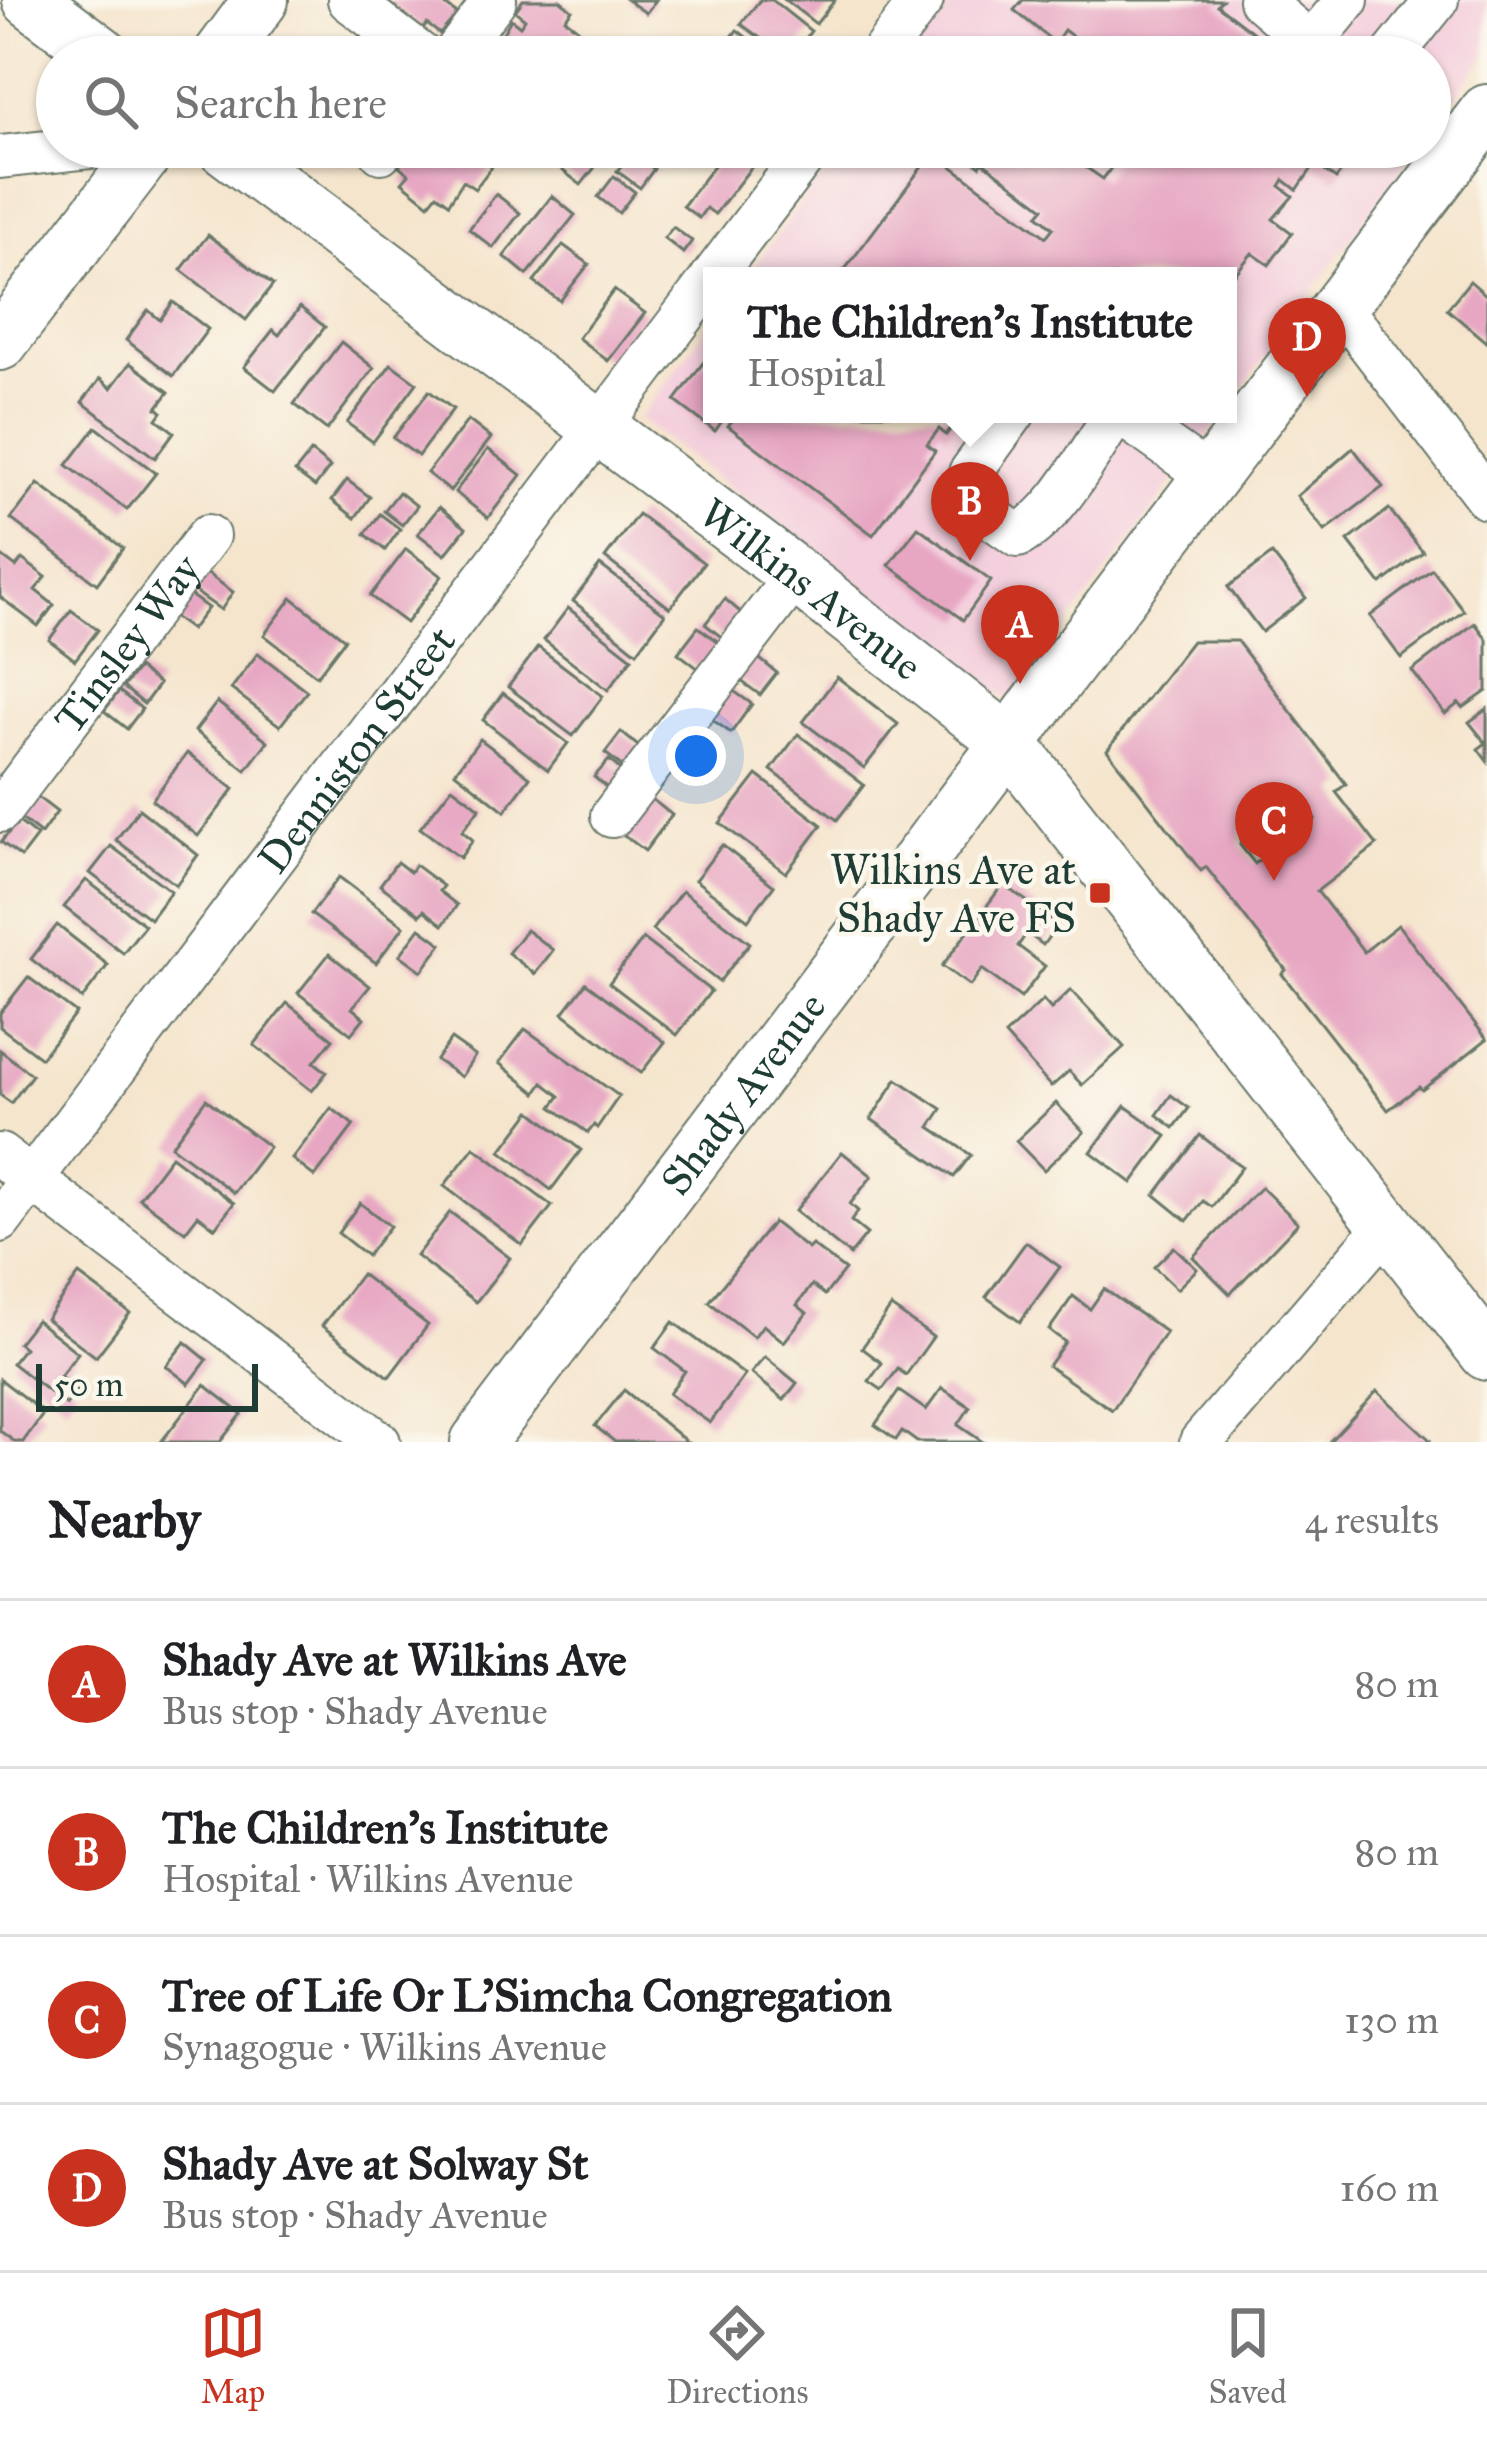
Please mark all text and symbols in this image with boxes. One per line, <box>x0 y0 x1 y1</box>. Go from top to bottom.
search box <box>36 36 1451 168</box>
icon: search <box>78 69 144 135</box>
text: Search here <box>174 75 387 130</box>
popup <box>703 267 1237 423</box>
text: The Children's Institute <box>747 294 1193 349</box>
pin: D <box>1268 298 1346 397</box>
text: Hospital <box>747 349 885 397</box>
pin: B <box>931 462 1009 561</box>
street label: Wilkins Avenue <box>689 487 933 692</box>
street label: Tinsley Way <box>43 543 212 744</box>
pin: A <box>981 585 1059 684</box>
street label: Denniston Street <box>247 616 467 884</box>
your location <box>666 726 726 786</box>
pin: C <box>1235 782 1313 881</box>
place label: Wilkins Ave at Shady Ave FS <box>830 844 1076 944</box>
marker: Wilkins Ave at Shady Ave FS <box>1087 880 1113 906</box>
street label: Shady Avenue <box>650 982 837 1205</box>
scale bar <box>36 1358 258 1411</box>
text: 50 m <box>54 1365 123 1405</box>
text: Nearby <box>48 1489 200 1551</box>
text: 4 results <box>1305 1496 1439 1544</box>
text: Shady Ave at Wilkins Ave <box>162 1632 627 1687</box>
text: A <box>74 1660 100 1708</box>
text: 80 m <box>1354 1660 1439 1708</box>
text: Bus stop · Shady Avenue <box>162 1687 548 1735</box>
text: The Children's Institute <box>162 1800 608 1855</box>
text: B <box>74 1828 100 1876</box>
text: 80 m <box>1354 1828 1439 1876</box>
text: Hospital · Wilkins Avenue <box>162 1855 574 1903</box>
text: Tree of Life Or L'Simcha Congregation <box>162 1968 892 2023</box>
text: C <box>74 1996 100 2044</box>
text: 130 m <box>1344 1996 1439 2044</box>
text: Synagogue · Wilkins Avenue <box>162 2023 607 2071</box>
text: Shady Ave at Solway St <box>162 2136 588 2191</box>
text: D <box>72 2164 102 2212</box>
text: 160 m <box>1340 2164 1439 2212</box>
text: Bus stop · Shady Avenue <box>162 2191 548 2239</box>
tab: Map <box>200 2300 266 2412</box>
tab: Directions <box>666 2300 808 2412</box>
tab: Saved <box>1209 2300 1287 2412</box>

